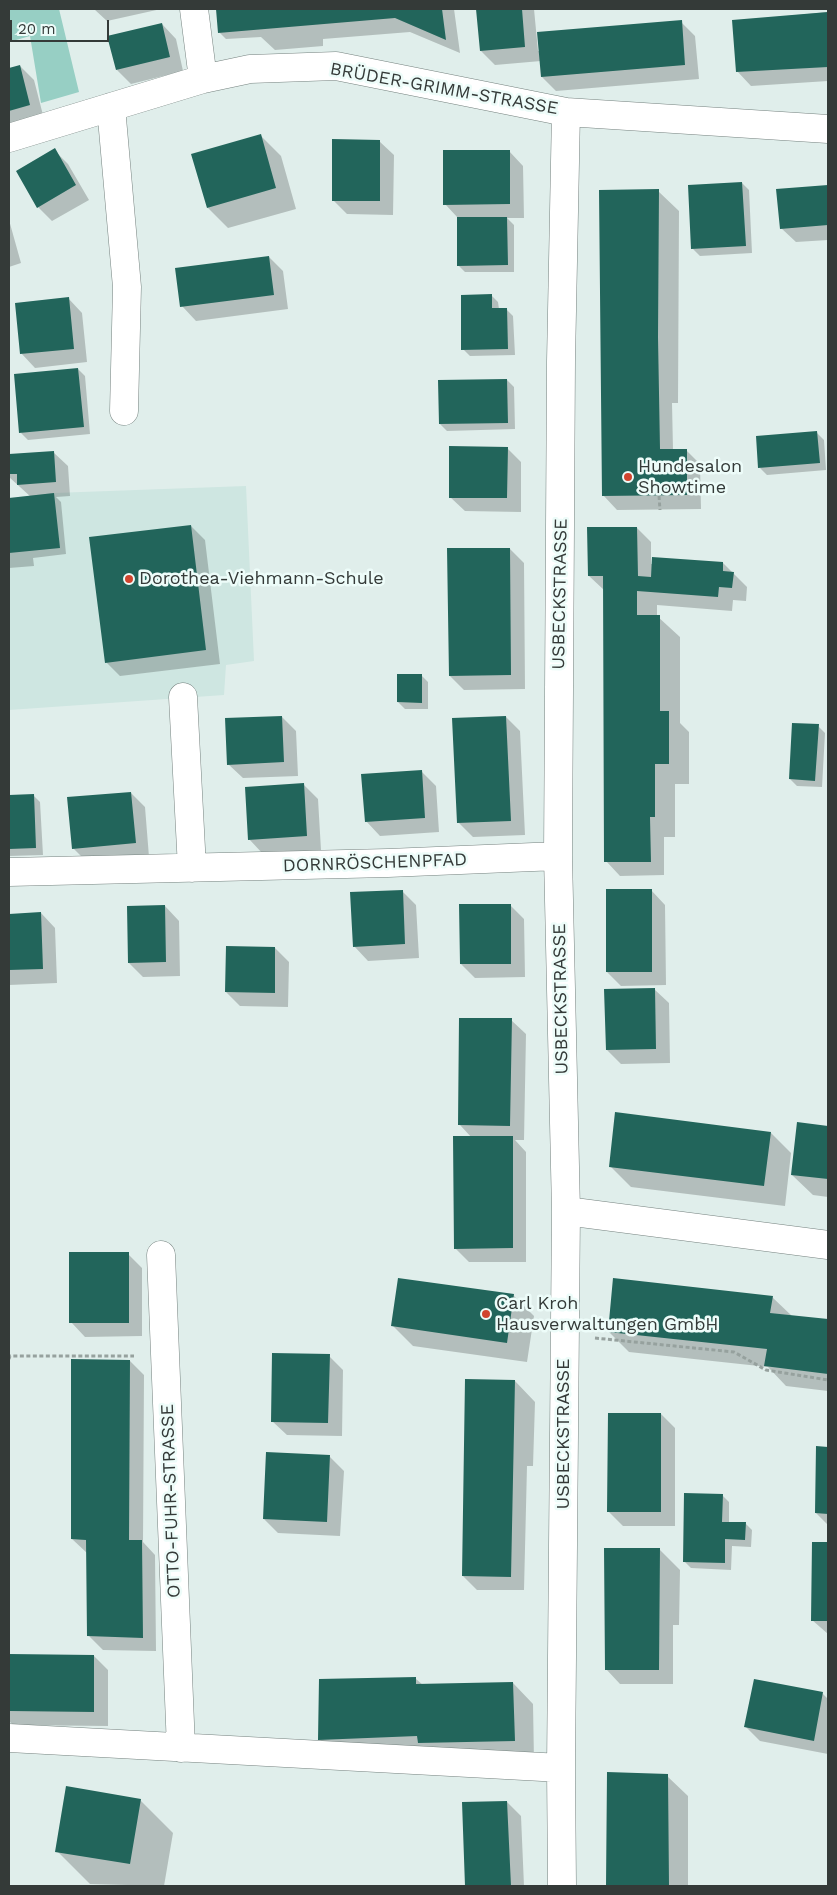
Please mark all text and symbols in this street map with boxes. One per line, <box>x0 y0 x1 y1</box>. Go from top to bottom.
scale bar <box>12 10 111 42</box>
text: 20 m <box>18 20 56 38</box>
street label: BRÜDER-GRIMM-STRASSE <box>328 58 560 120</box>
place label: Hundesalon Showtime <box>638 456 742 498</box>
marker: Hundesalon Showtime <box>622 471 634 483</box>
street label: USBECKSTRASSE <box>548 518 572 670</box>
place label: Dorothea-Viehmann-Schule <box>139 568 384 590</box>
marker: Dorothea-Viehmann-Schule <box>123 573 135 585</box>
street label: DORNRÖSCHENPFAD <box>283 849 467 877</box>
street label: USBECKSTRASSE <box>549 923 573 1075</box>
place label: Carl Kroh Hausverwaltungen GmbH <box>496 1293 718 1336</box>
marker: Carl Kroh Hausverwaltungen GmbH <box>480 1308 492 1320</box>
street label: USBECKSTRASSE <box>553 1358 575 1510</box>
street label: OTTO-FUHR-STRASSE <box>157 1404 185 1598</box>

